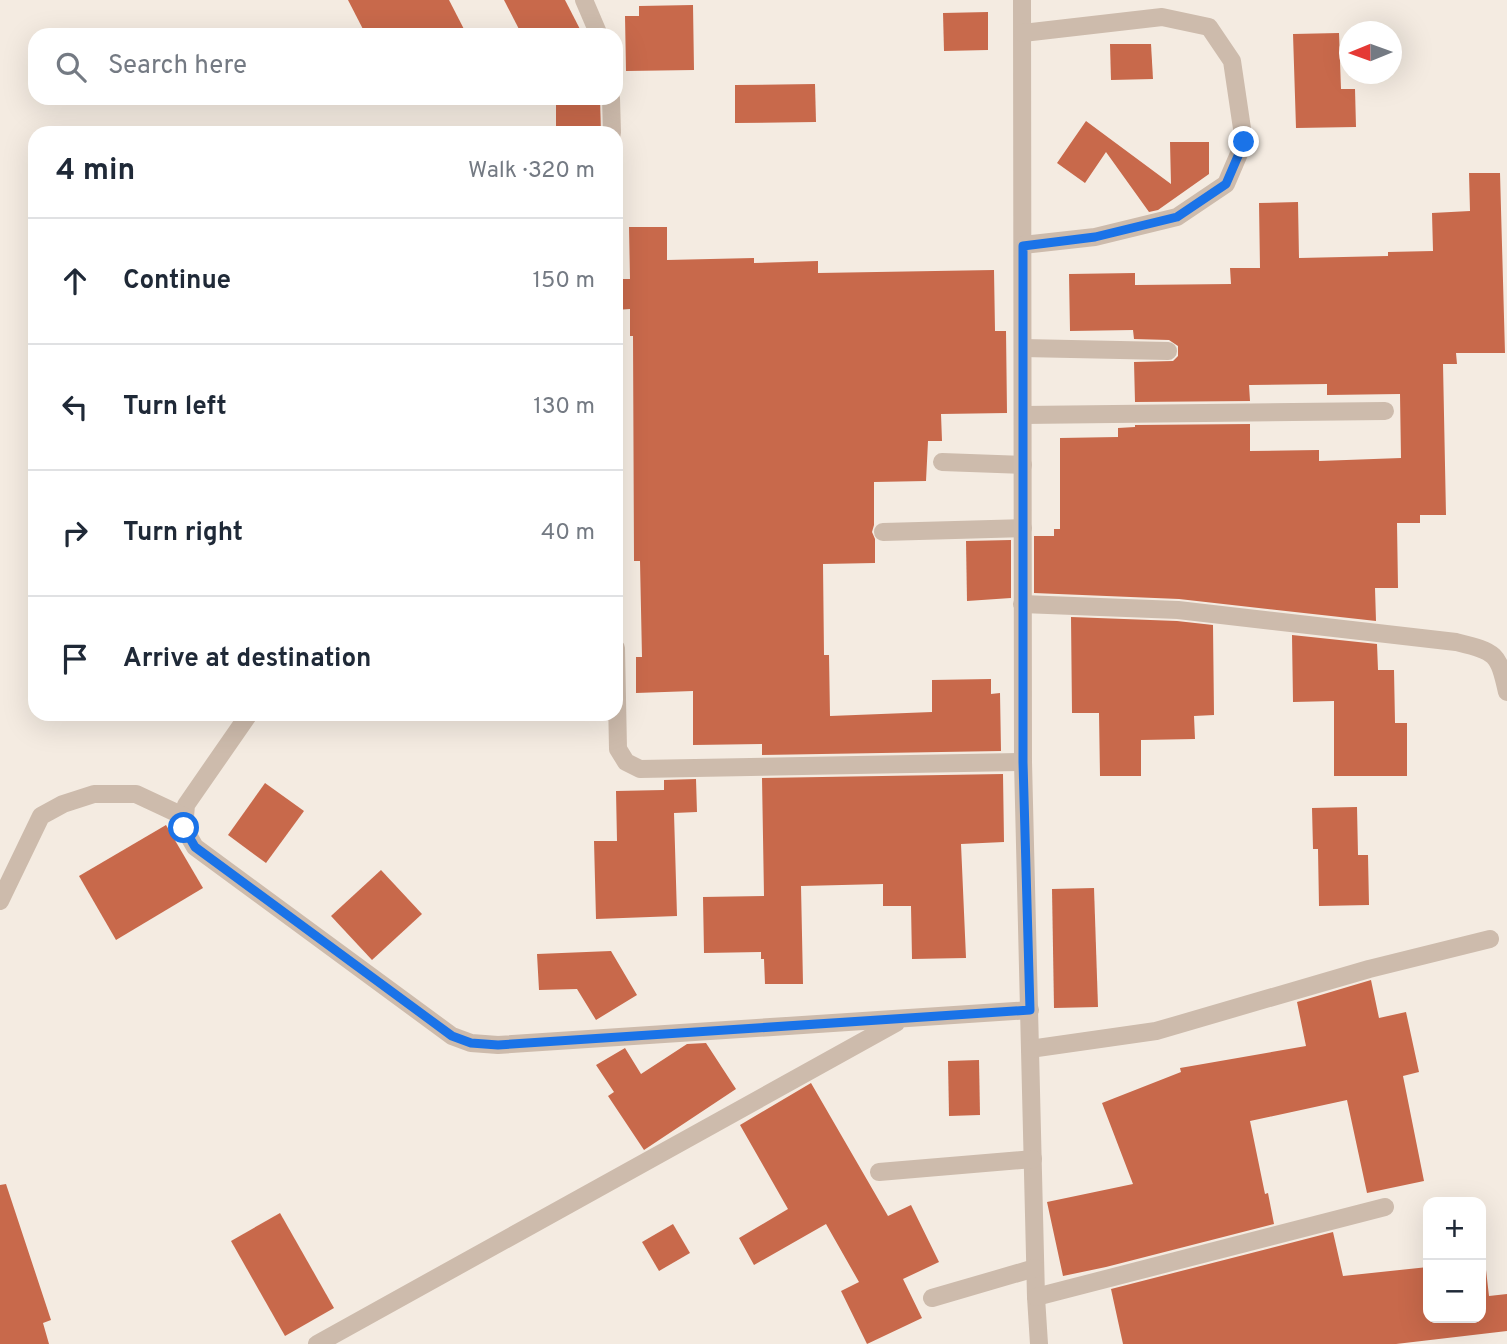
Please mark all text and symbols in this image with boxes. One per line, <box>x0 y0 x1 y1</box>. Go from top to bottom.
north arrow <box>1339 21 1402 84</box>
search box <box>28 28 623 105</box>
icon: search <box>52 48 90 86</box>
text: Search here <box>108 50 247 83</box>
route end <box>1228 126 1259 157</box>
text: 4 min <box>56 153 135 190</box>
text: Walk · 320 m <box>468 157 595 186</box>
icon: ahead <box>56 262 94 300</box>
text: Continue <box>123 265 231 298</box>
text: 150 m <box>533 267 595 296</box>
icon: left <box>56 388 94 426</box>
text: Turn left <box>123 391 227 424</box>
text: 130 m <box>533 393 595 422</box>
icon: right <box>56 514 94 552</box>
text: Turn right <box>123 517 243 550</box>
text: 40 m <box>541 519 595 548</box>
icon: arrive <box>56 640 94 678</box>
text: Arrive at destination <box>123 643 371 676</box>
route start <box>168 812 199 843</box>
map controls <box>1423 1197 1486 1323</box>
button: + <box>1423 1197 1486 1260</box>
button: − <box>1423 1260 1486 1323</box>

